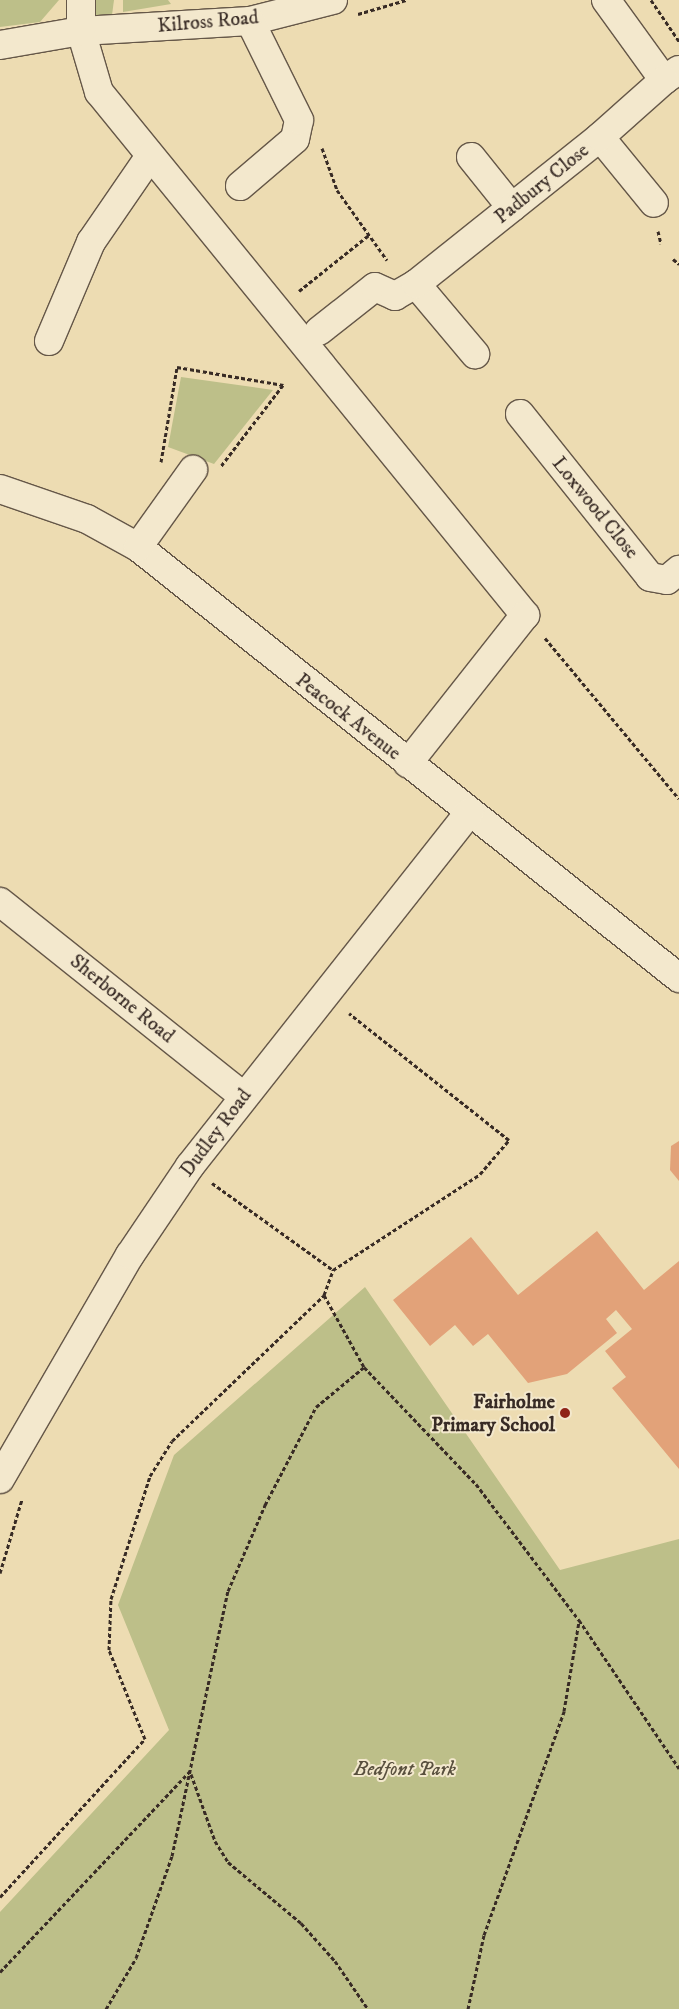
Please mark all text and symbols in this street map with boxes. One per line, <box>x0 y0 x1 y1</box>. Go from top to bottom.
street label: Kilross Road <box>156 6 260 38</box>
street label: Padbury Close <box>490 139 594 229</box>
street label: Loxwood Close <box>547 452 643 564</box>
street label: Peacock Avenue <box>291 668 405 766</box>
street label: Sherborne Road <box>65 950 179 1048</box>
street label: Dudley Road <box>175 1084 257 1182</box>
place label: Fairholme Primary School <box>431 1390 555 1437</box>
marker: Fairholme Primary School <box>559 1407 571 1419</box>
park label: Bedfont Park <box>354 1757 456 1781</box>

